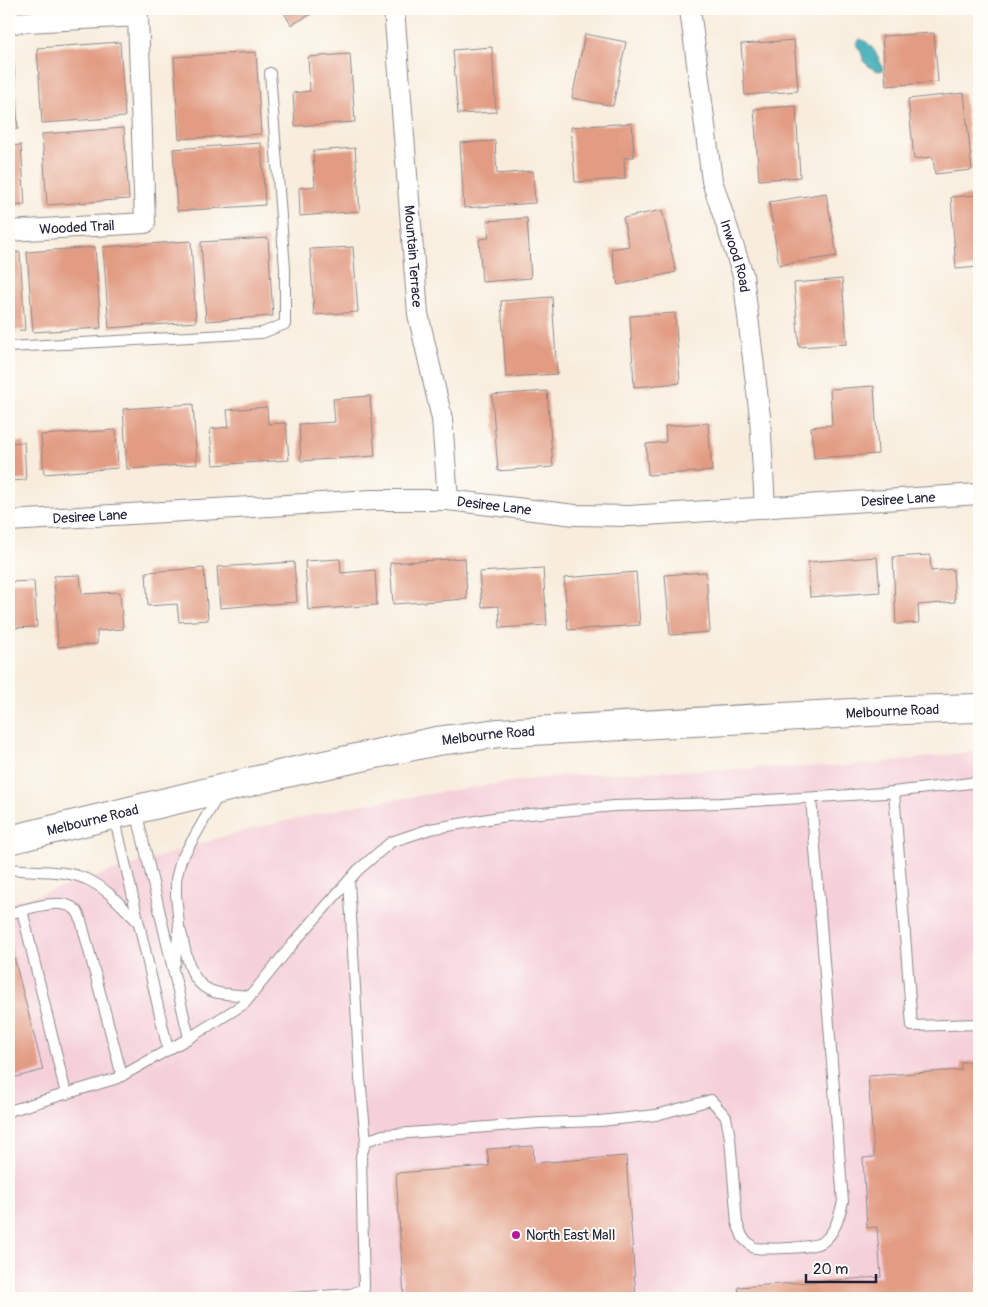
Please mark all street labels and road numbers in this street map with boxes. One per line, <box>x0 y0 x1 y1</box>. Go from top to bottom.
street label: Mountain Terrace <box>400 205 425 308</box>
street label: Wooded Trail <box>39 217 115 238</box>
street label: Inwood Road <box>716 217 753 293</box>
street label: Desiree Lane <box>860 489 936 510</box>
street label: Desiree Lane <box>456 493 532 519</box>
street label: Desiree Lane <box>52 506 128 527</box>
street label: Melbourne Road <box>845 701 940 722</box>
street label: Melbourne Road <box>441 723 536 749</box>
street label: Melbourne Road <box>45 801 140 840</box>

